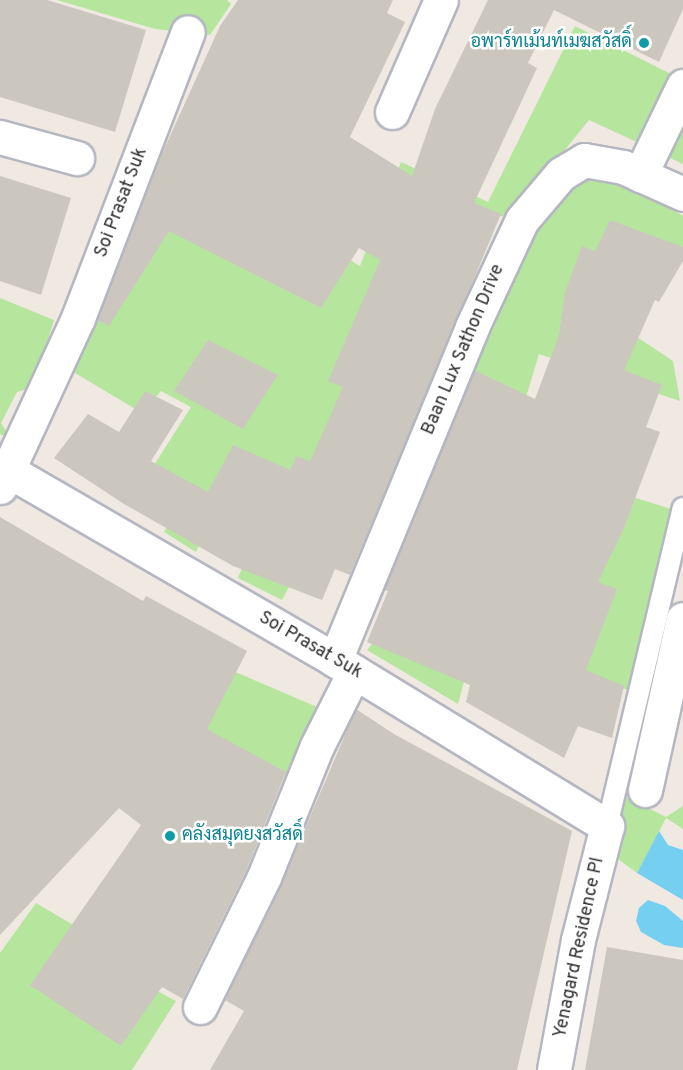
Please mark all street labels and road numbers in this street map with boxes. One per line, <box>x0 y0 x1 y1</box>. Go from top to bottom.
street label: Soi Prasat Suk <box>91 145 153 261</box>
street label: Baan Lux Sathon Drive <box>418 261 510 439</box>
street label: Soi Prasat Suk <box>254 608 366 684</box>
street label: Yenagard Residence Pl <box>550 856 610 1040</box>

